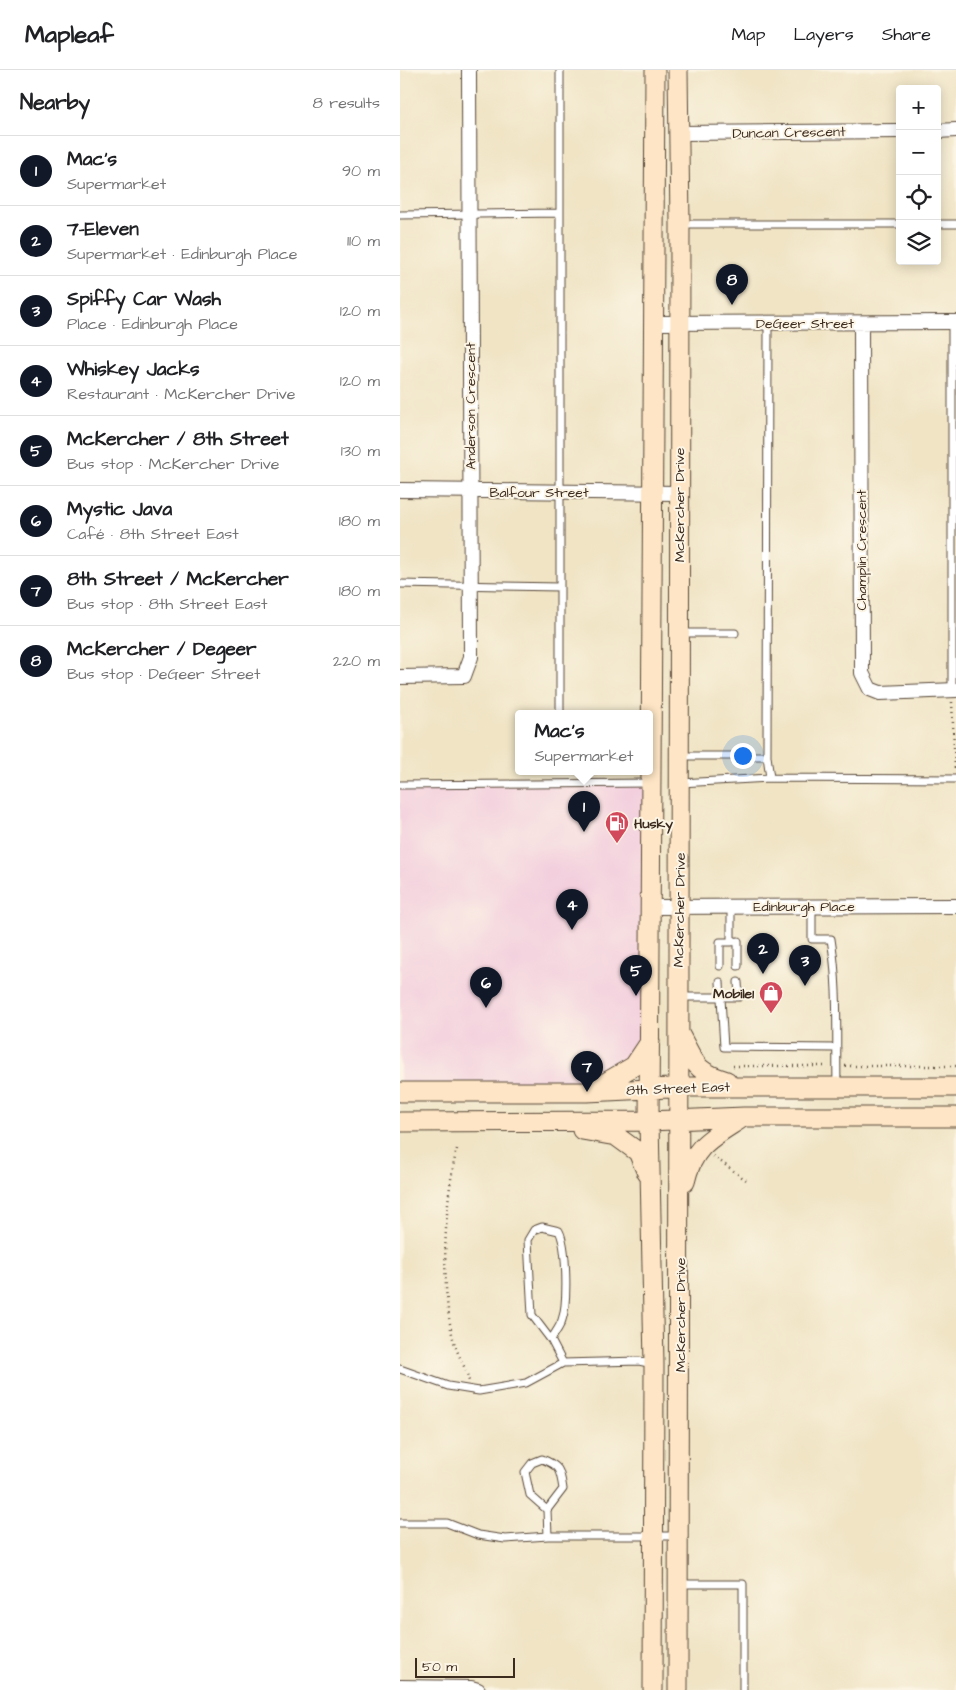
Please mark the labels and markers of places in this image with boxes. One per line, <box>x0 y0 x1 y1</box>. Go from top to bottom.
pin: 8 <box>716 264 748 305</box>
pin: 1 <box>568 791 600 832</box>
fuel station icon: Husky <box>604 810 630 844</box>
place label: Husky <box>634 814 673 834</box>
pin: 4 <box>556 889 588 930</box>
pin: 2 <box>747 933 779 974</box>
pin: 3 <box>789 945 821 986</box>
pin: 5 <box>620 955 652 996</box>
pin: 6 <box>470 967 502 1008</box>
shop icon: Mobile1 <box>758 980 784 1014</box>
place label: Mobile1 <box>713 984 754 1004</box>
pin: 7 <box>571 1051 603 1092</box>

